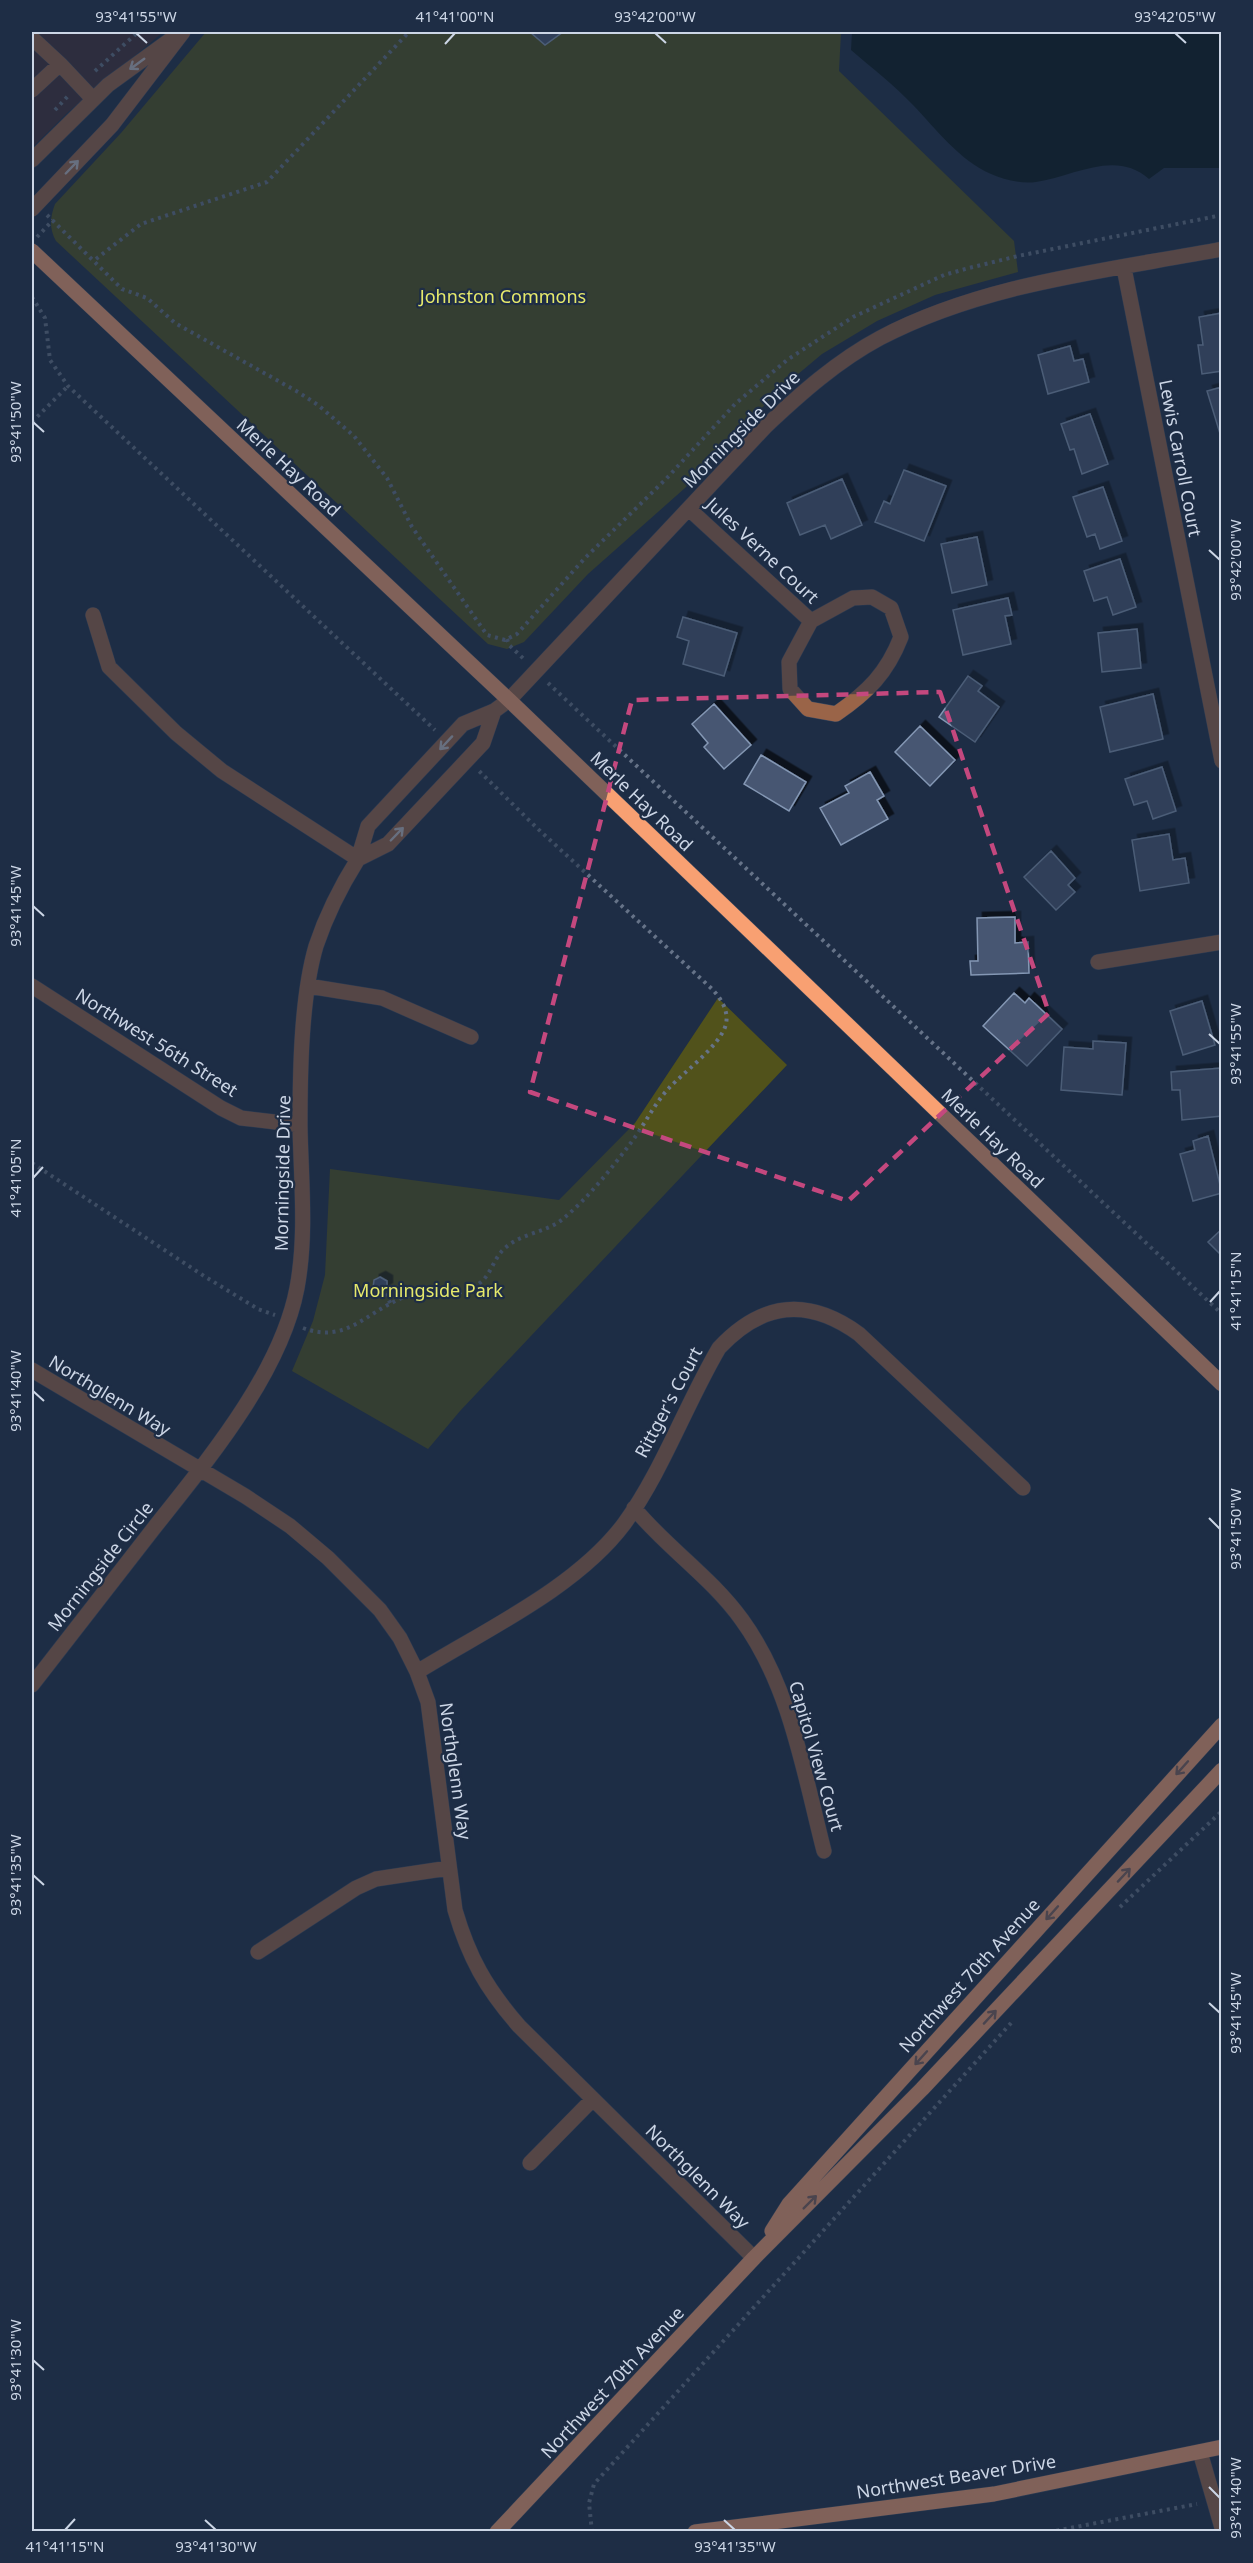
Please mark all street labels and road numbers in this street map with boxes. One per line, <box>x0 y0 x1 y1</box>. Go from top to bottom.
street label: Morningside Drive <box>677 365 805 493</box>
street label: Lewis Carroll Court <box>1154 377 1208 539</box>
street label: Merle Hay Road <box>232 413 346 521</box>
street label: Jules Verne Court <box>700 490 825 609</box>
street label: Merle Hay Road <box>585 746 699 856</box>
street label: Northwest 56th Street <box>71 982 243 1102</box>
street label: Merle Hay Road <box>936 1083 1050 1193</box>
street label: Morningside Drive <box>269 1095 295 1251</box>
street label: Rittger's Court <box>629 1342 708 1462</box>
street label: Northglenn Way <box>45 1349 176 1441</box>
street label: Morningside Circle <box>42 1496 158 1636</box>
street label: Capitol View Court <box>784 1678 850 1834</box>
street label: Northglenn Way <box>435 1701 478 1842</box>
street label: Northwest 70th Avenue <box>893 1893 1045 2057</box>
street label: Northglenn Way <box>641 2119 756 2234</box>
street label: Northwest 70th Avenue <box>535 2301 689 2463</box>
street label: Northwest Beaver Drive <box>855 2448 1057 2504</box>

